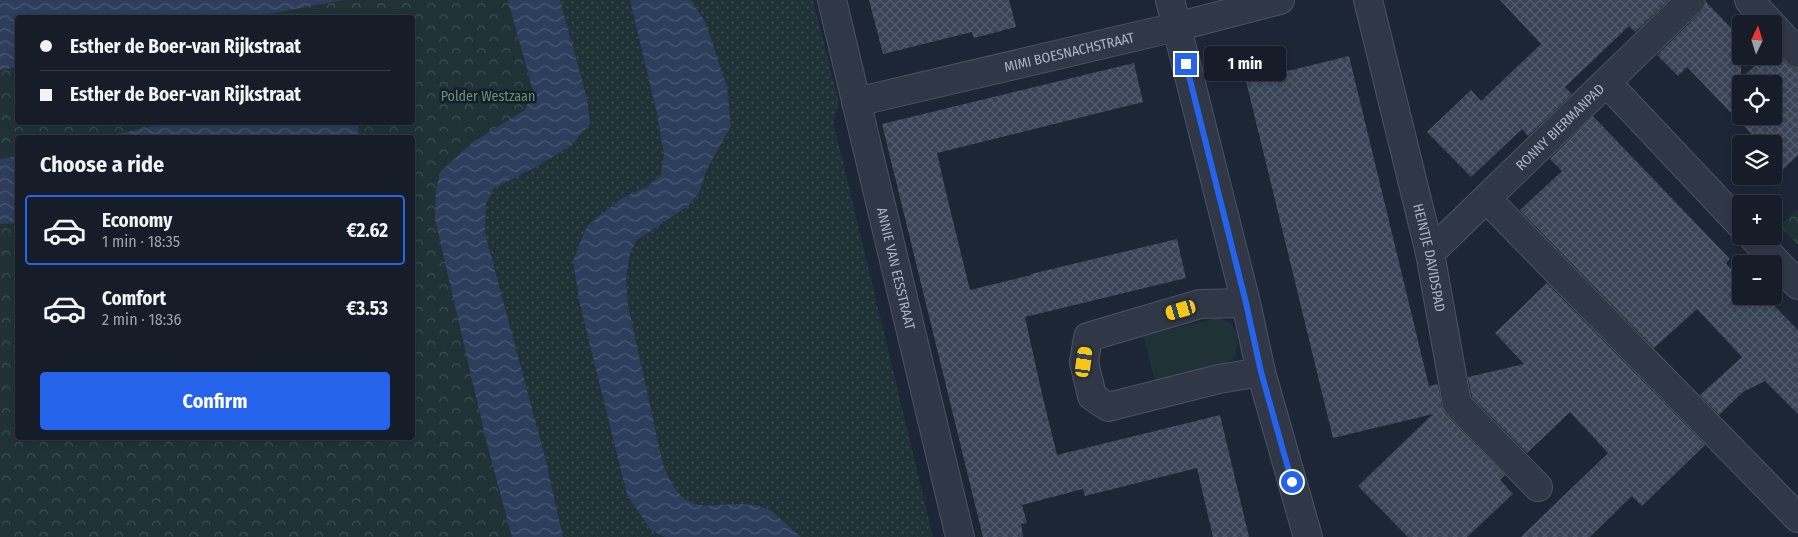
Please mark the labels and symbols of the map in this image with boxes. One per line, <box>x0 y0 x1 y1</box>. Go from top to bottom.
north arrow <box>1732 15 1782 65</box>
street label: MIMI BOESNACHSTRAAT <box>1003 29 1137 76</box>
callout: 1 min <box>1204 46 1286 82</box>
route end <box>1175 53 1197 75</box>
street label: RONNY BIERMANPAD <box>1512 81 1608 174</box>
park label: Polder Westzaan <box>441 88 535 105</box>
street label: HEINTJE DAVIDSPAD <box>1409 202 1448 313</box>
street label: ANNIE VAN EESSTRAAT <box>873 206 918 332</box>
car <box>1164 299 1197 321</box>
car <box>1074 346 1093 378</box>
route start <box>1281 471 1303 493</box>

